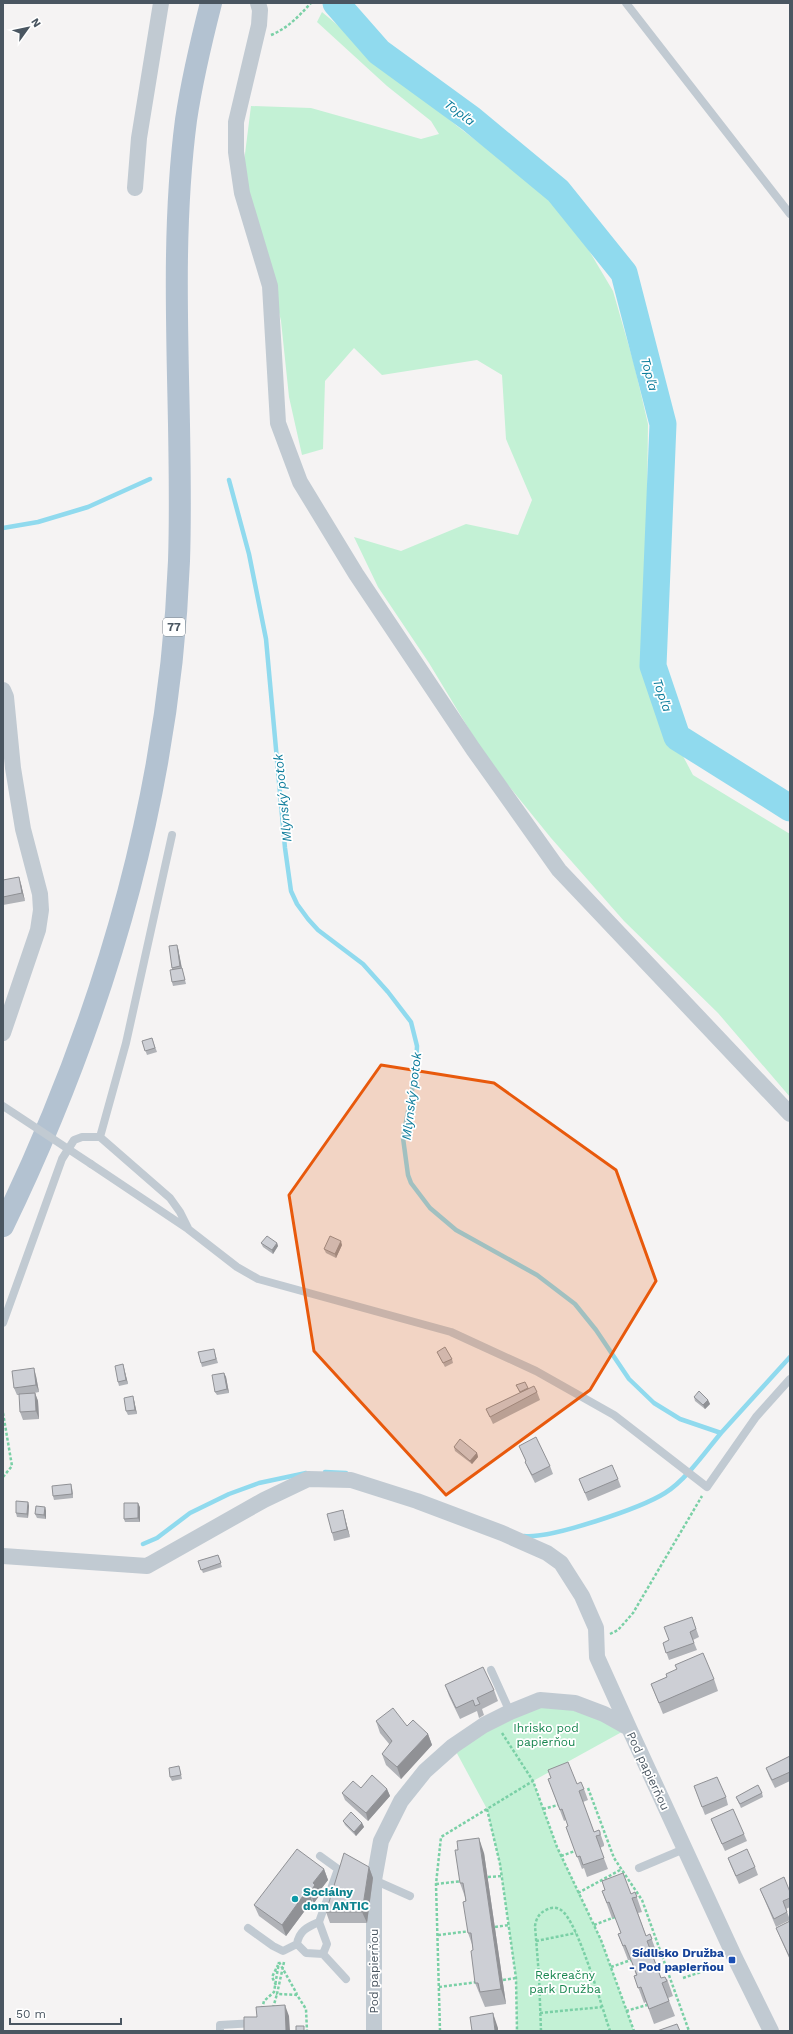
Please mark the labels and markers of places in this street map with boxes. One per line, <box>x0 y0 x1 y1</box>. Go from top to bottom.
place label: Sociálny dom ANTIC <box>303 1885 369 1913</box>
marker: Sociálny dom ANTIC <box>290 1894 300 1904</box>
place label: Sídlisko Družba - Pod papierňou <box>629 1946 724 1974</box>
marker: Sídlisko Družba - Pod papierňou <box>727 1955 737 1965</box>

